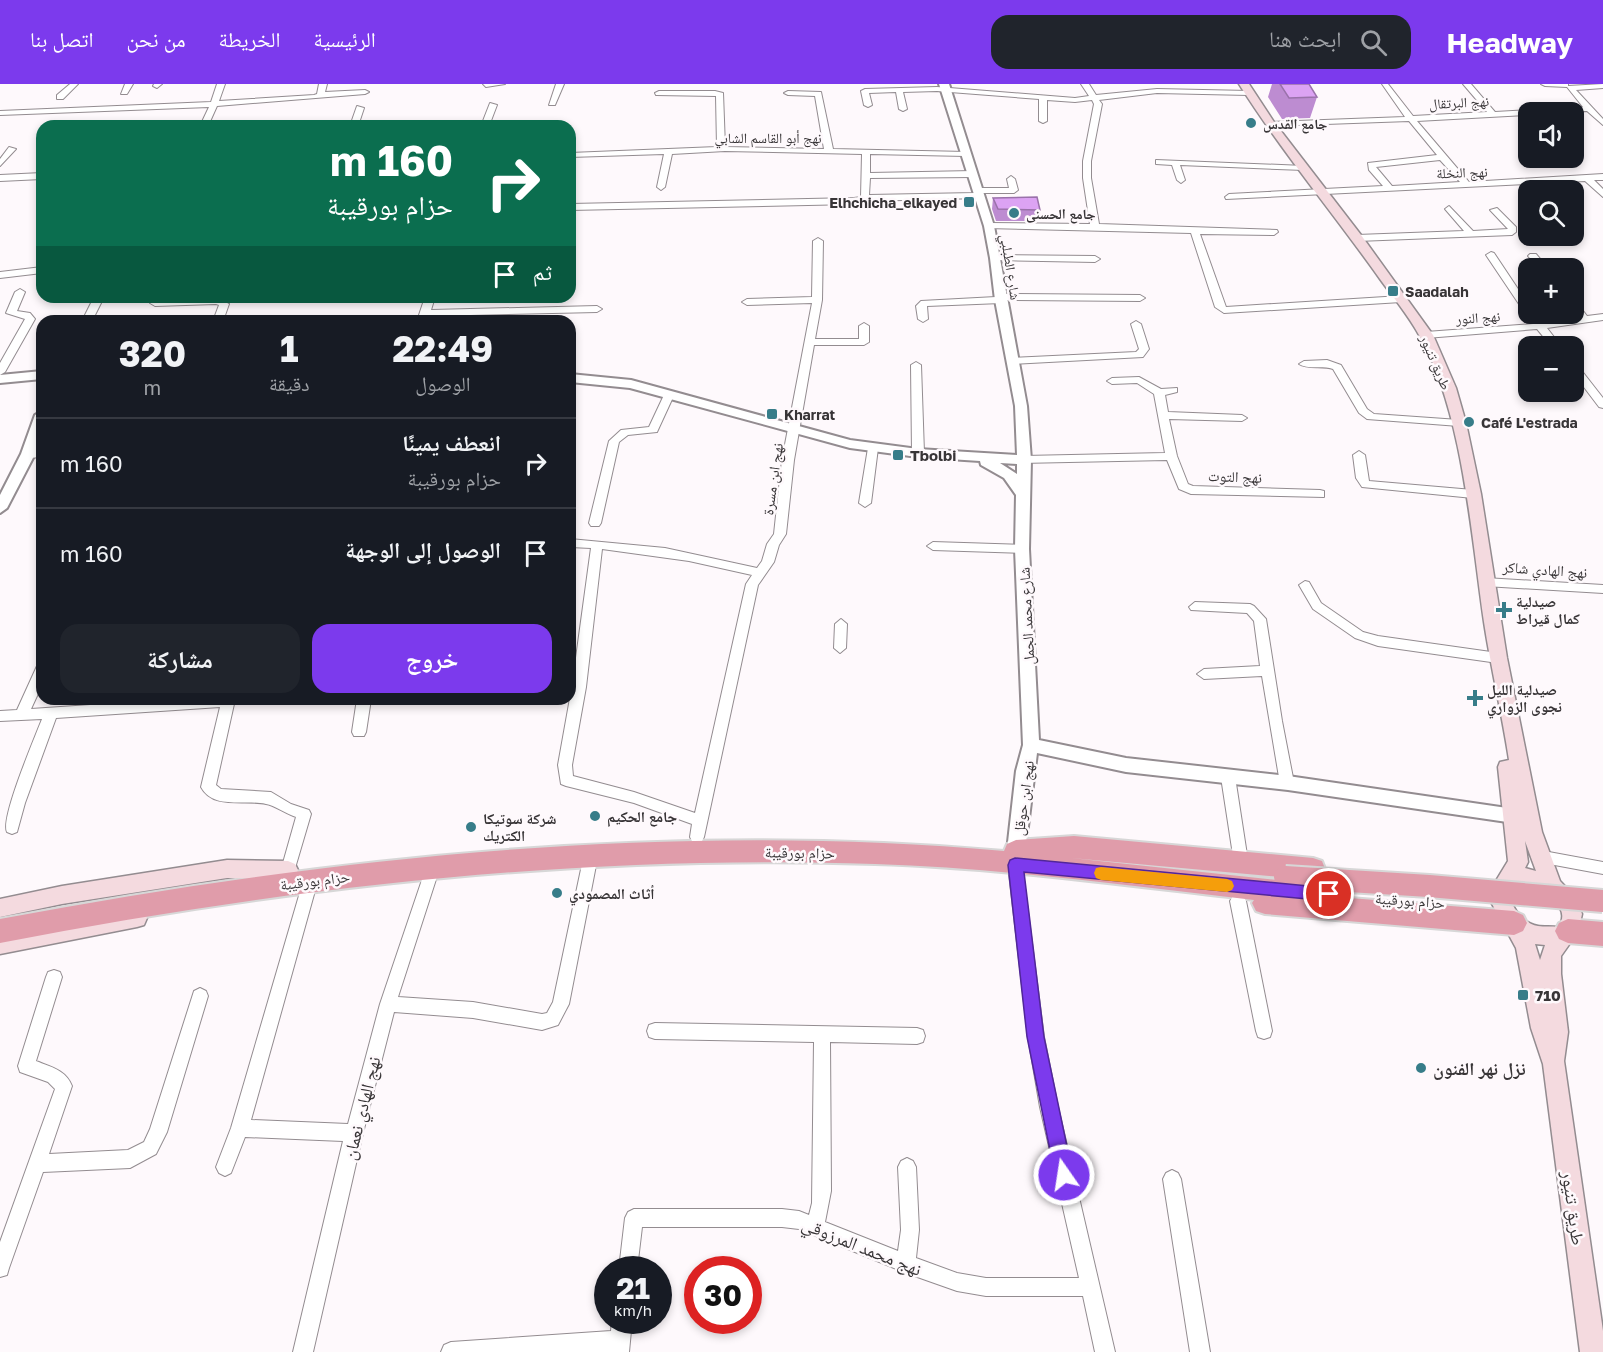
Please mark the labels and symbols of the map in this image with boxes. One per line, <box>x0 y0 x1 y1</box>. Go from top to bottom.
street label: نهج البرتقال <box>1429 92 1490 114</box>
place label: جامع القدس <box>1263 115 1327 134</box>
marker: جامع القدس <box>1244 116 1258 130</box>
street label: نهج أبو القاسم الشابي <box>714 129 822 149</box>
street label: نهج النخلة <box>1436 163 1488 183</box>
place label: Elhchicha_elkayed <box>829 194 957 211</box>
marker: Elhchicha_elkayed <box>962 195 976 209</box>
place label: جامع الحسنى <box>1026 205 1096 224</box>
marker: جامع الحسنى <box>1007 206 1021 220</box>
street label: شارع الطبلبي <box>994 233 1025 302</box>
place label: Saadalah <box>1405 283 1469 300</box>
marker: Saadalah <box>1386 284 1400 298</box>
street label: نهج النور <box>1454 307 1501 329</box>
street label: طريق تنيور <box>1415 331 1455 393</box>
place label: Kharrat <box>784 406 836 423</box>
marker: Kharrat <box>765 407 779 421</box>
place label: Café L'estrada <box>1481 414 1578 431</box>
marker: Café L'estrada <box>1462 415 1476 429</box>
street label: نهج ابن مسرة <box>758 442 788 517</box>
place label: Tbolbi <box>910 446 956 464</box>
marker: Tbolbi <box>891 448 905 462</box>
street label: نهج التوت <box>1207 466 1262 488</box>
street label: نهج الهادي شاكر <box>1501 557 1588 585</box>
street label: شارع محمد الجمل <box>1014 566 1040 665</box>
place label: صيدلية كمال قيراط <box>1516 592 1580 628</box>
marker: صيدلية كمال قيراط <box>1497 603 1511 617</box>
place label: صيدلية الليل نجوى الزواري <box>1487 680 1562 719</box>
marker: صيدلية الليل نجوى الزواري <box>1468 691 1482 705</box>
street label: نهج ابن حوقل <box>1009 759 1039 837</box>
place label: جامع الحكيم <box>607 807 677 827</box>
place label: شركة سوتيكا الكتريك <box>483 809 557 844</box>
marker: جامع الحكيم <box>588 809 602 823</box>
marker: شركة سوتيكا الكتريك <box>464 820 478 834</box>
street label: حزام بورقيبة <box>765 842 836 864</box>
street label: حزام بورقيبة <box>279 867 352 895</box>
pin <box>1303 868 1354 919</box>
place label: أثاث المصمودي <box>569 884 655 906</box>
marker: أثاث المصمودي <box>550 886 564 900</box>
street label: حزام بورقيبة <box>1374 889 1446 913</box>
place label: 710 <box>1535 986 1561 1004</box>
marker: 710 <box>1516 988 1530 1002</box>
street label: نهج الهادي نعمان <box>338 1054 389 1163</box>
place label: نزل نهر الفنون <box>1433 1057 1526 1080</box>
marker: نزل نهر الفنون <box>1414 1061 1428 1075</box>
position arrow <box>1032 1143 1096 1207</box>
street label: طريق تنيور <box>1557 1169 1590 1247</box>
street label: نهج محمد المرزوقي <box>797 1212 925 1284</box>
speed limit sign: 30 <box>684 1256 762 1334</box>

